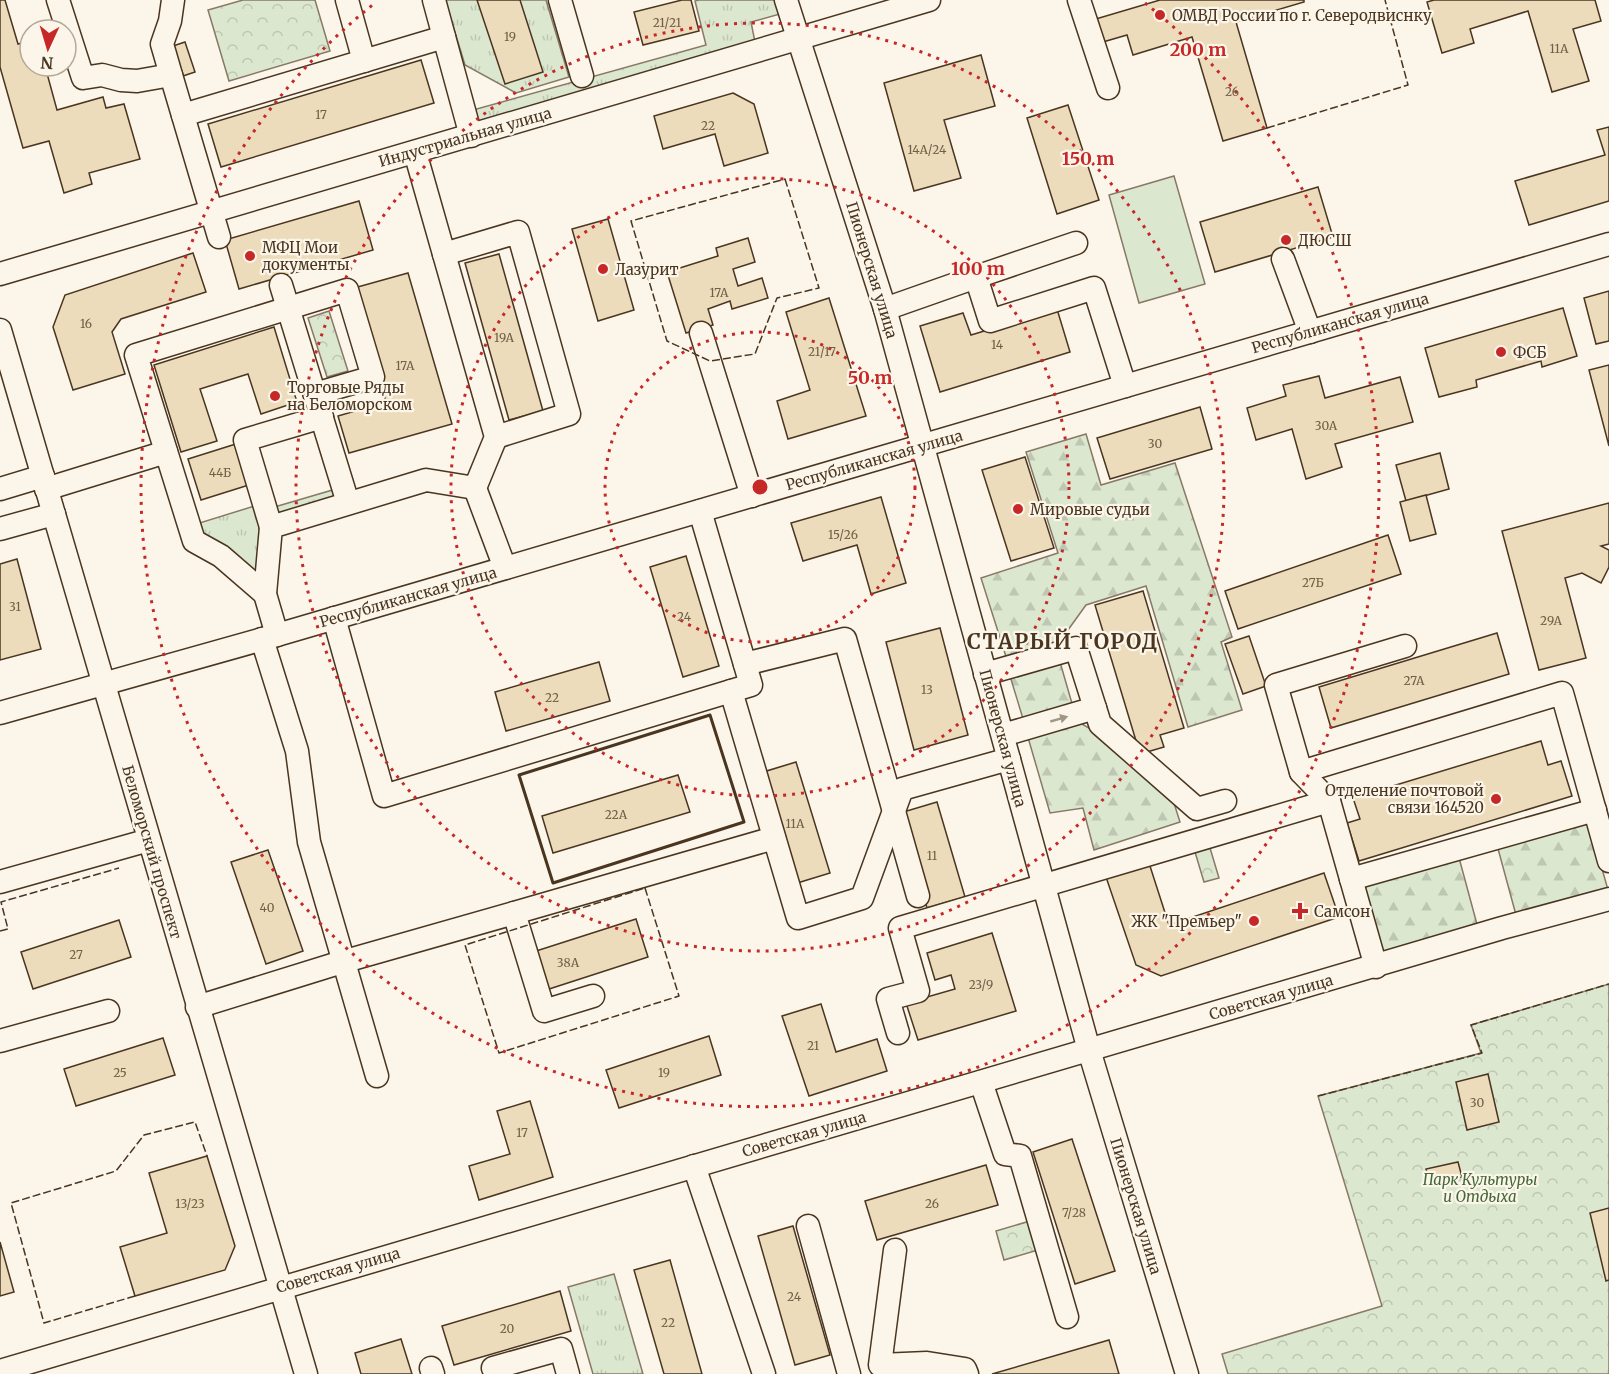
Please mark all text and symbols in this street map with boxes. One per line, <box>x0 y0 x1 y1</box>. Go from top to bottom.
place label: ОМВД России по г. Северодвиснку <box>1172 6 1432 25</box>
marker: ОМВД России по г. Северодвиснку <box>1153 8 1167 22</box>
house number: 21/21 <box>653 15 682 30</box>
north arrow <box>18 18 78 78</box>
house number: 19 <box>504 29 516 44</box>
text: 200 m <box>1170 38 1226 61</box>
house number: 11А <box>1549 41 1569 56</box>
text: N <box>40 53 54 73</box>
house number: 26 <box>1225 84 1239 99</box>
street label: Индустриальная улица <box>376 103 554 171</box>
house number: 17 <box>315 107 327 122</box>
house number: 22 <box>701 118 715 133</box>
house number: 14А/24 <box>908 142 947 157</box>
text: 150 m <box>1062 147 1114 170</box>
street label: Пионерская улица <box>842 199 902 341</box>
place label: ДЮСШ <box>1298 231 1352 250</box>
marker: ДЮСШ <box>1279 233 1293 247</box>
place label: МФЦ Мои документы <box>261 238 350 274</box>
marker: МФЦ Мои документы <box>243 249 257 263</box>
text: 100 m <box>951 257 1005 280</box>
place label: Лазурит <box>615 260 679 279</box>
marker: Лазурит <box>596 262 610 276</box>
house number: 17А <box>710 285 729 300</box>
street label: Республиканская улица <box>1249 289 1431 357</box>
house number: 16 <box>80 316 92 331</box>
house number: 19А <box>494 330 514 345</box>
house number: 14 <box>991 337 1004 352</box>
place label: ФСБ <box>1513 343 1547 362</box>
house number: 21/17 <box>808 344 836 359</box>
marker: ФСБ <box>1494 345 1508 359</box>
house number: 17А <box>396 358 415 373</box>
text: 50 m <box>848 366 892 389</box>
place label: Торговые Ряды на Беломорском <box>287 378 412 414</box>
marker: Торговые Ряды на Беломорском <box>268 389 282 403</box>
house number: 30А <box>1315 418 1338 433</box>
street label: Республиканская улица <box>783 426 965 494</box>
house number: 30 <box>1148 436 1162 451</box>
house number: 44Б <box>209 465 231 480</box>
centre of rings <box>750 477 770 497</box>
place label: Мировые судьи <box>1030 500 1150 519</box>
marker: Мировые судьи <box>1011 502 1025 516</box>
house number: 15/26 <box>828 527 858 542</box>
street label: Республиканская улица <box>317 563 499 631</box>
house number: 27Б <box>1302 575 1324 590</box>
house number: 31 <box>9 599 21 614</box>
house number: 24 <box>677 609 692 624</box>
house number: 29А <box>1540 613 1562 628</box>
district label: СТАРЫЙ ГОРОД <box>967 628 1159 655</box>
street label: Пионерская улица <box>975 667 1031 809</box>
house number: 27А <box>1404 673 1425 688</box>
house number: 13 <box>921 682 933 697</box>
house number: 22 <box>545 690 559 705</box>
one-way arrow <box>1050 714 1068 723</box>
street label: Беломорский проспект <box>118 763 186 941</box>
place label: Отделение почтовой связи 164520 <box>1325 781 1484 817</box>
marker: Отделение почтовой связи 164520 <box>1489 792 1503 806</box>
house number: 22А <box>605 807 628 822</box>
house number: 11А <box>785 816 805 831</box>
house number: 11 <box>927 848 938 863</box>
house number: 40 <box>260 900 275 915</box>
marker: Самсон <box>1291 902 1309 920</box>
place label: Самсон <box>1314 902 1370 921</box>
place label: ЖК "Премьер" <box>1131 912 1242 931</box>
marker: ЖК "Премьер" <box>1247 914 1261 928</box>
house number: 27 <box>69 947 83 962</box>
house number: 38А <box>557 955 580 970</box>
street label: Советская улица <box>1207 970 1335 1024</box>
house number: 23/9 <box>969 977 993 992</box>
house number: 21 <box>807 1038 820 1053</box>
house number: 25 <box>113 1065 127 1080</box>
house number: 19 <box>658 1065 670 1080</box>
house number: 30 <box>1470 1095 1484 1110</box>
street label: Советская улица <box>740 1107 868 1161</box>
house number: 17 <box>516 1125 528 1140</box>
street label: Пионерская улица <box>1106 1135 1166 1277</box>
park label: Парк Культуры и Отдыха <box>1423 1170 1537 1206</box>
house number: 13/23 <box>175 1196 205 1211</box>
house number: 26 <box>925 1196 939 1211</box>
house number: 7/28 <box>1062 1205 1086 1220</box>
street label: Советская улица <box>274 1243 402 1297</box>
house number: 24 <box>787 1289 802 1304</box>
house number: 22 <box>661 1315 675 1330</box>
house number: 20 <box>500 1321 515 1336</box>

